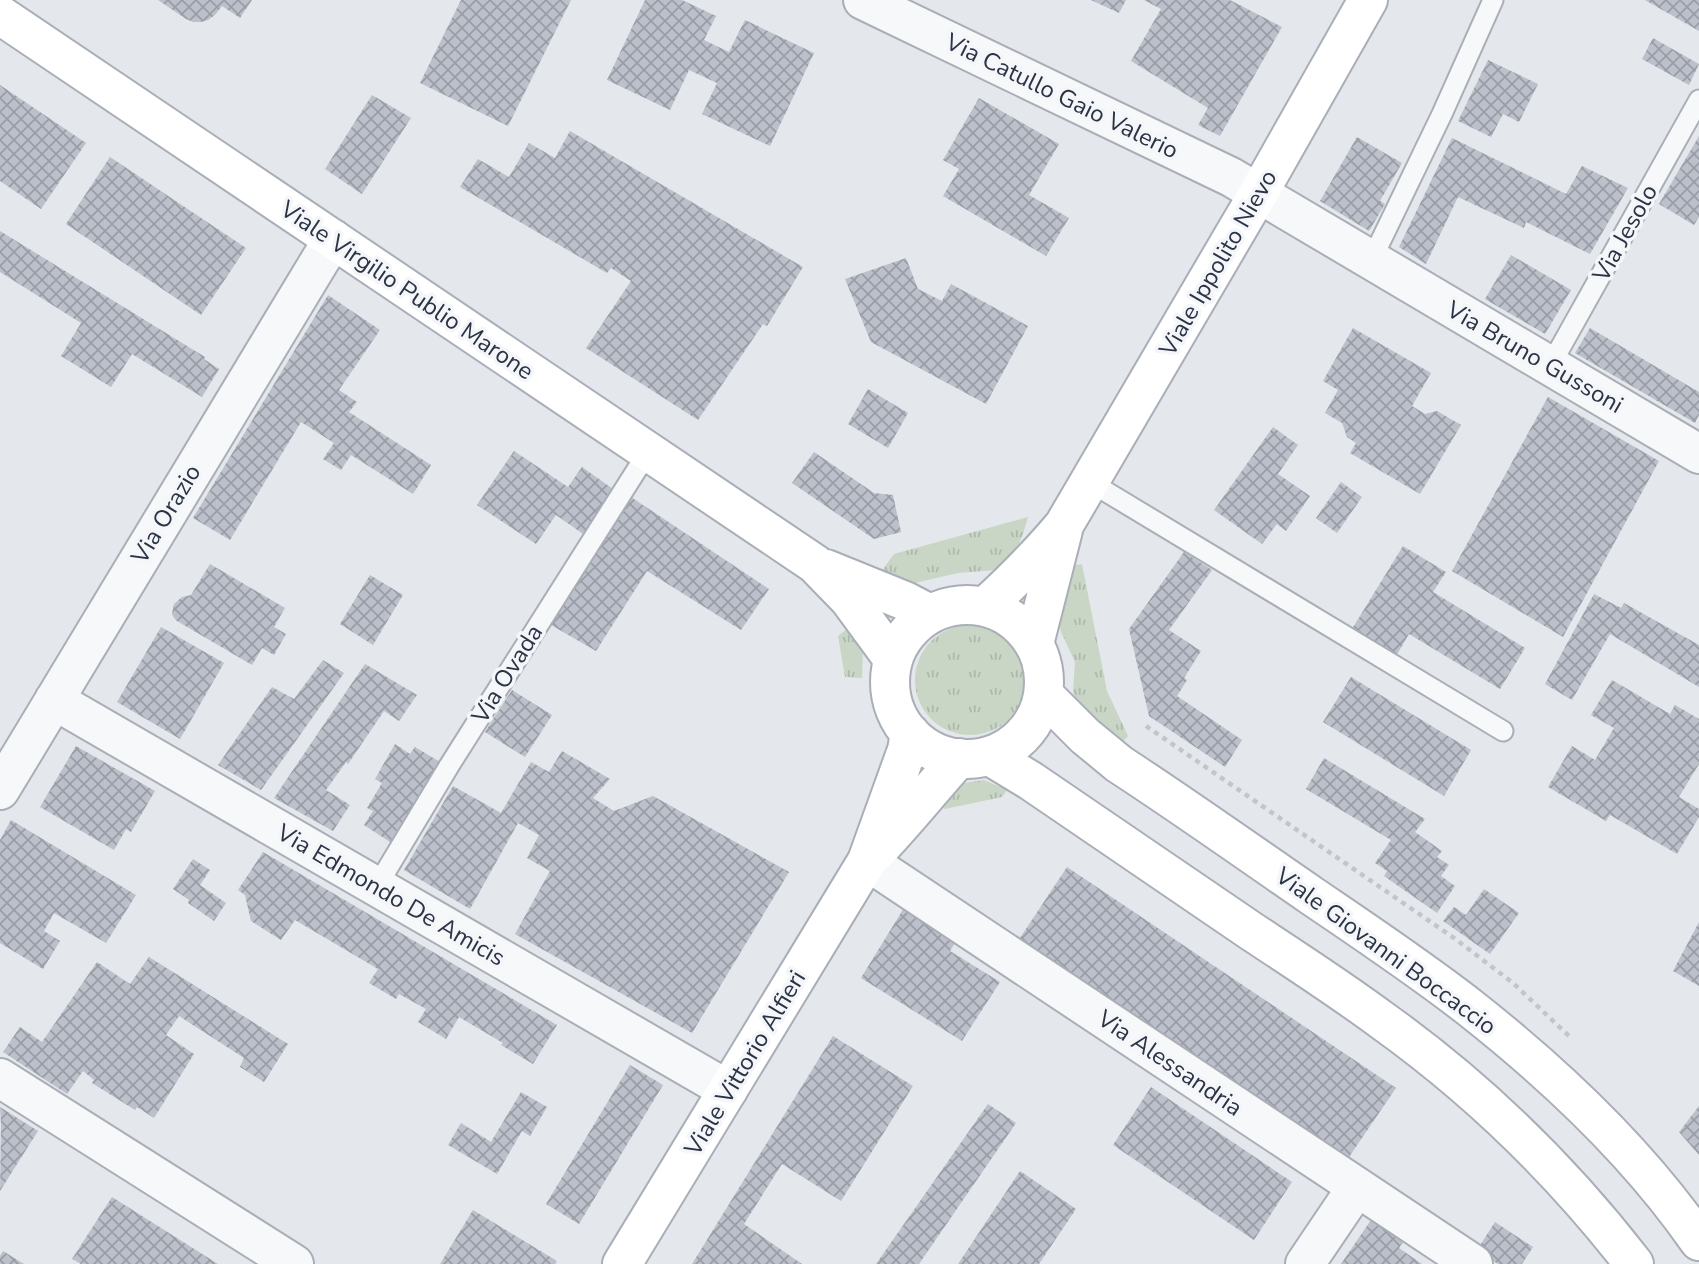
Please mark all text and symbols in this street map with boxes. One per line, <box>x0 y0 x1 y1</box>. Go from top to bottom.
street label: Via Catullo Gaio Valerio <box>939 25 1184 166</box>
street label: Viale Ippolito Nievo <box>1151 164 1284 363</box>
street label: Via Jesolo <box>1585 179 1665 288</box>
street label: Viale Virgilio Publio Marone <box>273 193 540 387</box>
street label: Via Bruno Gussoni <box>1440 293 1629 421</box>
street label: Via Orazio <box>123 458 208 571</box>
street label: Via Ovada <box>464 618 550 730</box>
street label: Via Edmondo De Amicis <box>270 816 511 973</box>
street label: Viale Giovanni Boccaccio <box>1268 859 1503 1042</box>
street label: Viale Vittorio Alfieri <box>676 964 813 1163</box>
street label: Via Alessandria <box>1090 1002 1249 1123</box>

